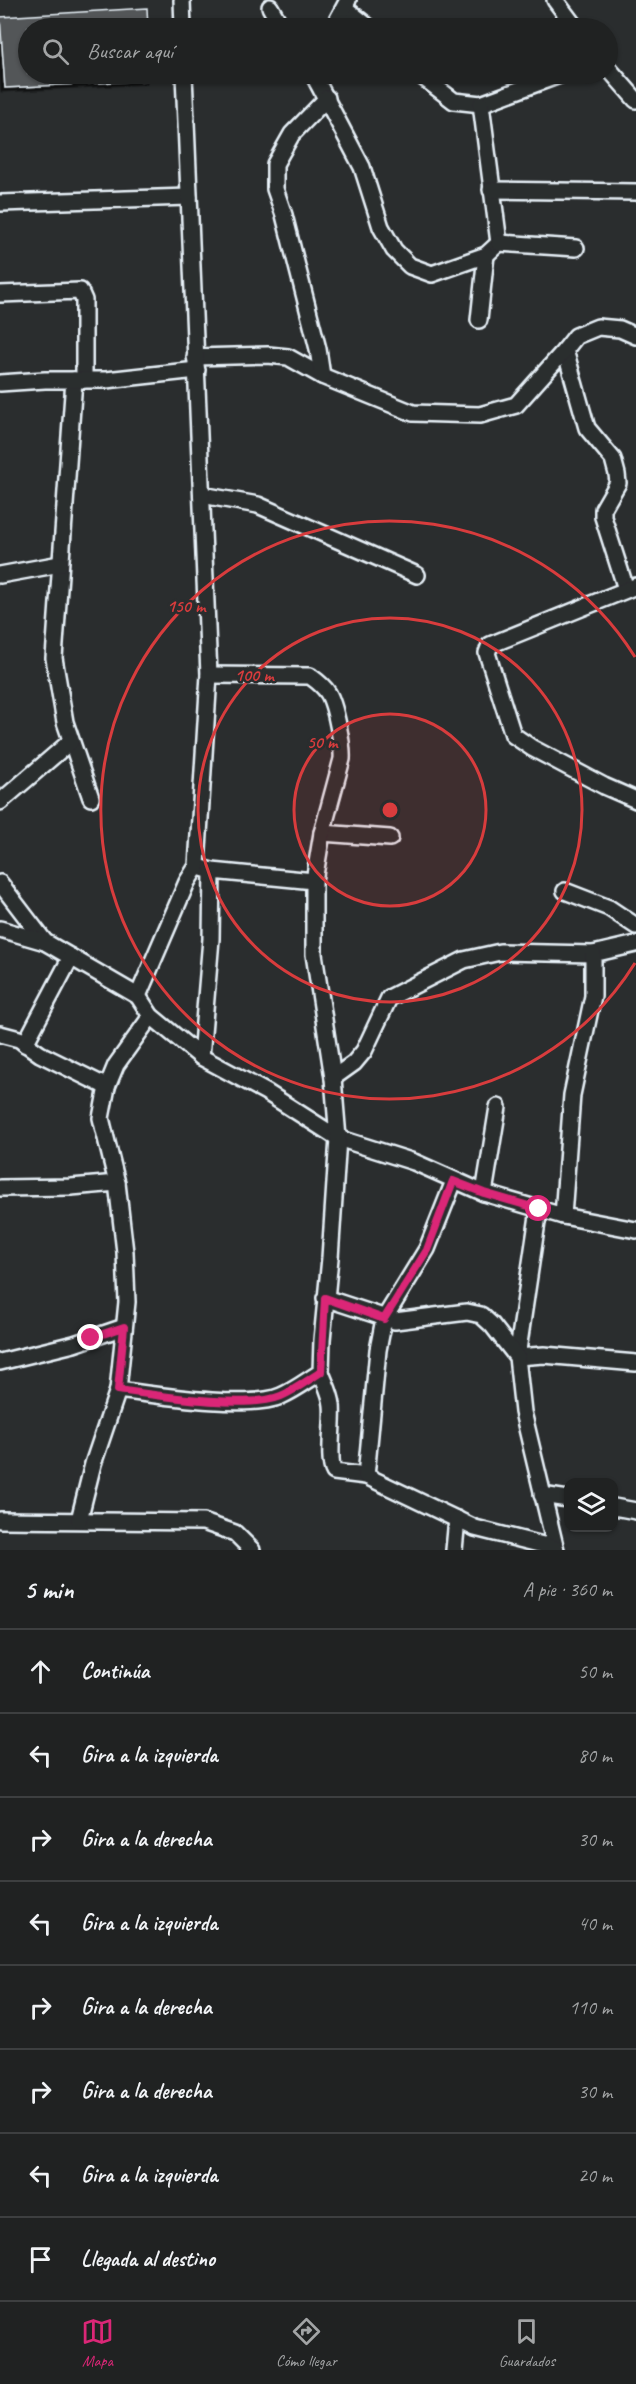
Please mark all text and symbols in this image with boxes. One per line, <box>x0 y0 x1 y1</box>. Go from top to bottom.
search box <box>18 18 618 84</box>
icon: search <box>39 35 72 68</box>
text: Buscar aquí <box>87 37 173 65</box>
text: 150 m <box>167 595 207 617</box>
text: 100 m <box>235 664 275 686</box>
text: 50 m <box>307 731 339 753</box>
centre of rings <box>380 800 400 820</box>
route start <box>525 1195 551 1221</box>
route end <box>77 1324 103 1350</box>
map controls <box>564 1478 618 1532</box>
button: layers <box>564 1478 618 1532</box>
text: 5 min <box>24 1573 73 1606</box>
text: A pie · 360 m <box>523 1577 612 1602</box>
icon: ahead <box>24 1655 57 1688</box>
text: Continúa <box>81 1657 149 1685</box>
text: 50 m <box>578 1659 612 1684</box>
icon: left <box>24 1739 57 1772</box>
text: Gira a la izquierda <box>81 1741 218 1769</box>
text: 80 m <box>578 1743 612 1768</box>
icon: right <box>24 1823 57 1856</box>
text: Gira a la derecha <box>81 1825 212 1853</box>
text: 30 m <box>578 1827 612 1852</box>
icon: left <box>24 1907 57 1940</box>
text: Gira a la izquierda <box>81 1909 218 1937</box>
text: 40 m <box>578 1911 612 1936</box>
icon: right <box>24 1991 57 2024</box>
text: Gira a la derecha <box>81 1993 212 2021</box>
text: 110 m <box>569 1995 612 2020</box>
icon: right <box>24 2075 57 2108</box>
text: Gira a la derecha <box>81 2077 212 2105</box>
text: 30 m <box>578 2079 612 2104</box>
icon: left <box>24 2159 57 2192</box>
text: Gira a la izquierda <box>81 2161 218 2189</box>
text: 20 m <box>578 2163 612 2188</box>
icon: arrive <box>24 2243 57 2276</box>
text: Llegada al destino <box>81 2245 215 2273</box>
tab: Mapa <box>81 2315 114 2371</box>
tab: Cómo llegar <box>276 2315 337 2371</box>
tab: Guardados <box>499 2315 555 2371</box>

